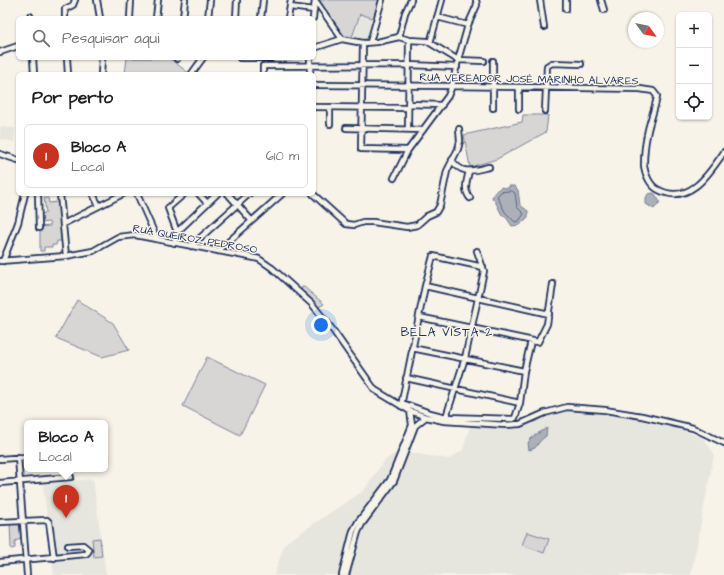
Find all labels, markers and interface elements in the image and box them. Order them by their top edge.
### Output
north arrow [628,12,664,48]
map controls [676,12,712,120]
button: + [676,12,712,48]
search box [16,16,316,60]
icon: search [30,27,52,49]
text: Pesquisar aqui [62,28,159,49]
button: − [676,48,712,84]
street label: RUA VEREADOR JOSÉ MARINHO ALVARES [419,70,639,88]
button: locate [676,84,712,120]
text: Por perto [32,86,113,110]
text: Bloco A [71,137,126,158]
text: 1 [45,147,47,165]
text: 610 m [266,147,299,165]
text: Local [71,158,104,176]
street label: RUA QUEIROZ PEDROSO [132,221,259,257]
your location [311,315,331,335]
district label: BELA VISTA 2 [401,324,493,341]
popup [24,420,108,472]
text: Bloco A [38,427,94,448]
text: Local [38,448,72,466]
pin: 1 [53,485,79,518]

